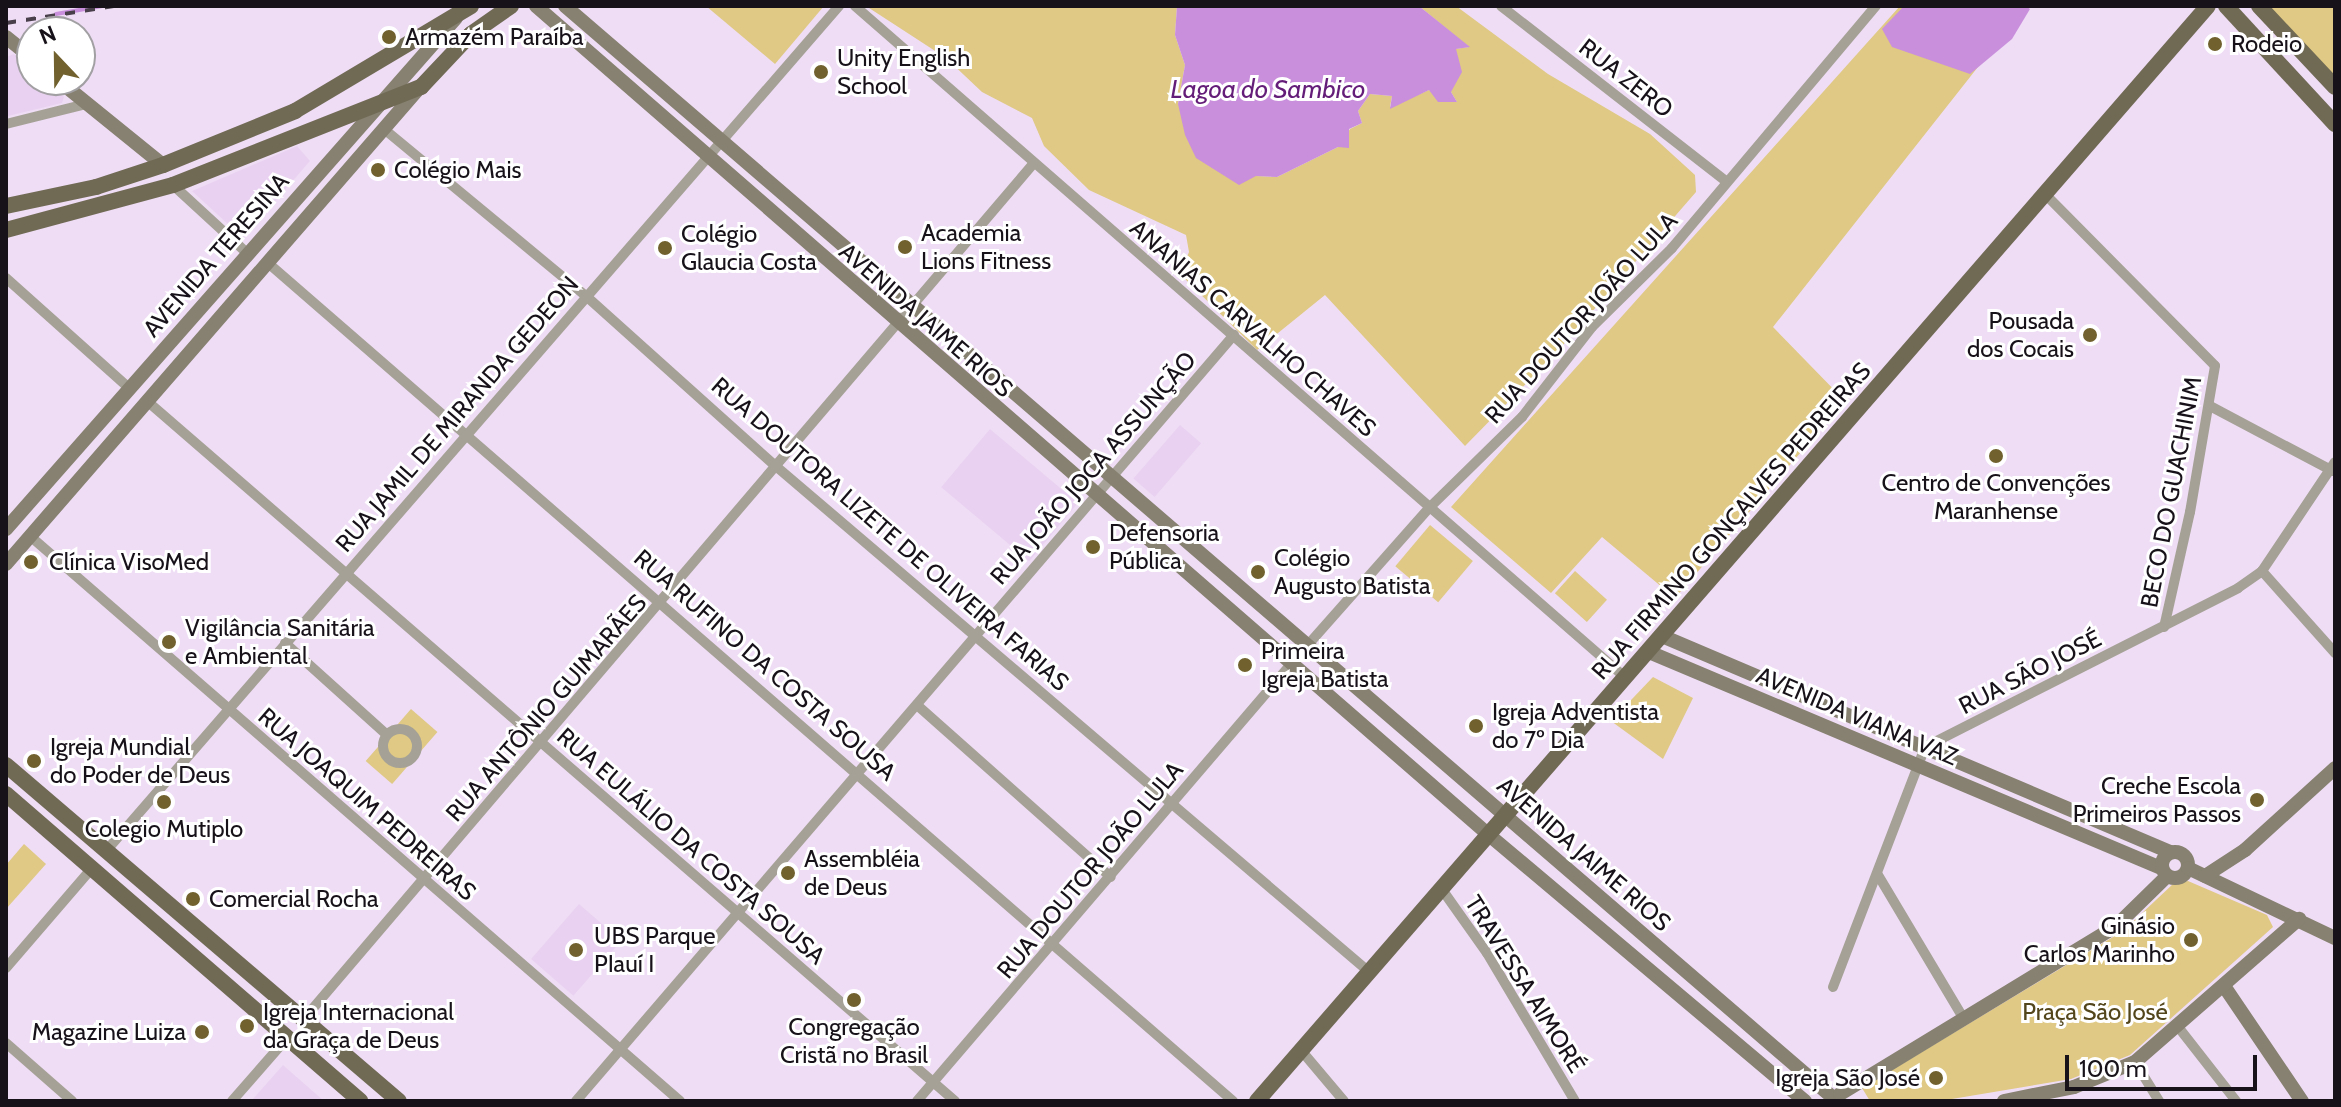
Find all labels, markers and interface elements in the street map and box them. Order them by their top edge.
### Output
north arrow [16,16,96,96]
text: N [35,20,60,51]
place label: Armazém Paraíba [405,23,583,51]
marker: Armazém Paraíba [380,28,398,46]
place label: Rodeio [2231,30,2302,58]
street label: RUA ZERO [1573,32,1679,124]
marker: Rodeio [2206,35,2224,53]
place label: Unity English School [837,44,970,100]
marker: Unity English School [812,63,830,81]
water label: Lagoa do Sambico [1171,74,1365,106]
place label: Colégio Mais [394,156,521,184]
marker: Colégio Mais [369,161,387,179]
street label: AVENIDA TERESINA [137,167,295,343]
street label: RUA DOUTOR JOÃO LULA [1479,207,1683,429]
street label: ANANIAS CARVALHO CHAVES [1124,213,1382,443]
place label: Academia Lions Fitness [921,219,1051,275]
place label: Colégio Glaucia Costa [681,220,817,276]
street label: AVENIDA JAIME RIOS [834,237,1018,403]
marker: Academia Lions Fitness [896,238,914,256]
marker: Colégio Glaucia Costa [656,239,674,257]
street label: RUA JAMIL DE MIRANDA GEDEON [329,270,585,558]
place label: Pousada dos Cocais [1967,307,2074,363]
marker: Pousada dos Cocais [2081,326,2099,344]
street label: RUA JOÃO JOCA ASSUNÇÃO [984,346,1202,590]
street label: RUA FIRMINO GONÇALVES PEDREIRAS [1585,357,1877,685]
street label: RUA DOUTORA LIZETE DE OLIVEIRA FARIAS [706,371,1074,697]
street label: BECO DO GUACHINIM [2134,374,2208,610]
marker: Centro de Convenções Maranhense [1987,447,2005,465]
place label: Centro de Convenções Maranhense [1881,469,2111,525]
place label: Defensoria Pública [1109,519,1219,575]
marker: Defensoria Pública [1084,538,1102,556]
street label: RUA RUFINO DA COSTA SOUSA [628,543,902,787]
place label: Colégio Augusto Batista [1274,544,1430,600]
place label: Clínica VisoMed [49,548,209,576]
marker: Clínica VisoMed [20,551,42,573]
marker: Colégio Augusto Batista [1249,563,1267,581]
street label: RUA ANTÔNIO GUIMARÃES [440,589,652,827]
place label: Vigilância Sanitária e Ambiental [185,614,375,670]
street label: RUA SÃO JOSÉ [1954,624,2106,720]
marker: Vigilância Sanitária e Ambiental [160,633,178,651]
place label: Primeira Igreja Batista [1261,637,1389,693]
marker: Primeira Igreja Batista [1236,656,1254,674]
street label: AVENIDA VIANA VAZ [1752,661,1962,771]
place label: Igreja Adventista do 7º Dia [1492,698,1659,754]
street label: RUA JOAQUIM PEDREIRAS [252,702,482,906]
marker: Igreja Adventista do 7º Dia [1467,717,1485,735]
street label: RUA EULÁLIO DA COSTA SOUSA [551,722,831,970]
place label: Igreja Mundial do Poder de Deus [50,733,230,789]
marker: Igreja Mundial do Poder de Deus [25,752,43,770]
street label: RUA DOUTOR JOÃO LULA [991,756,1189,984]
street label: AVENIDA JAIME RIOS [1492,771,1676,937]
place label: Creche Escola Primeiros Passos [2073,772,2241,828]
marker: Creche Escola Primeiros Passos [2248,791,2266,809]
marker: Colegio Mutiplo [155,793,173,811]
place label: Colegio Mutiplo [85,815,243,843]
place label: Assembléia de Deus [804,845,920,901]
marker: Assembléia de Deus [779,864,797,882]
place label: Comercial Rocha [209,885,378,913]
marker: Comercial Rocha [184,890,202,908]
street label: TRAVESSA AIMORÉ [1459,890,1591,1078]
place label: Ginásio Carlos Marinho [2024,912,2175,968]
place label: UBS Parque PIauí I [594,922,715,978]
marker: Ginásio Carlos Marinho [2182,931,2200,949]
marker: UBS Parque PIauí I [565,939,587,961]
marker: Congregação Cristã no Brasil [845,991,863,1009]
place label: Igreja Internacional da Graça de Deus [263,998,454,1054]
park label: Praça São José [2022,998,2168,1026]
place label: Congregação Cristã no Brasil [780,1013,928,1069]
marker: Igreja Internacional da Graça de Deus [238,1017,256,1035]
place label: Magazine Luiza [32,1018,186,1046]
marker: Magazine Luiza [193,1023,211,1041]
scale bar [2069,1039,2261,1089]
text: 100 m [2079,1054,2147,1083]
place label: Igreja São José [1775,1064,1920,1092]
marker: Igreja São José [1927,1069,1945,1087]

